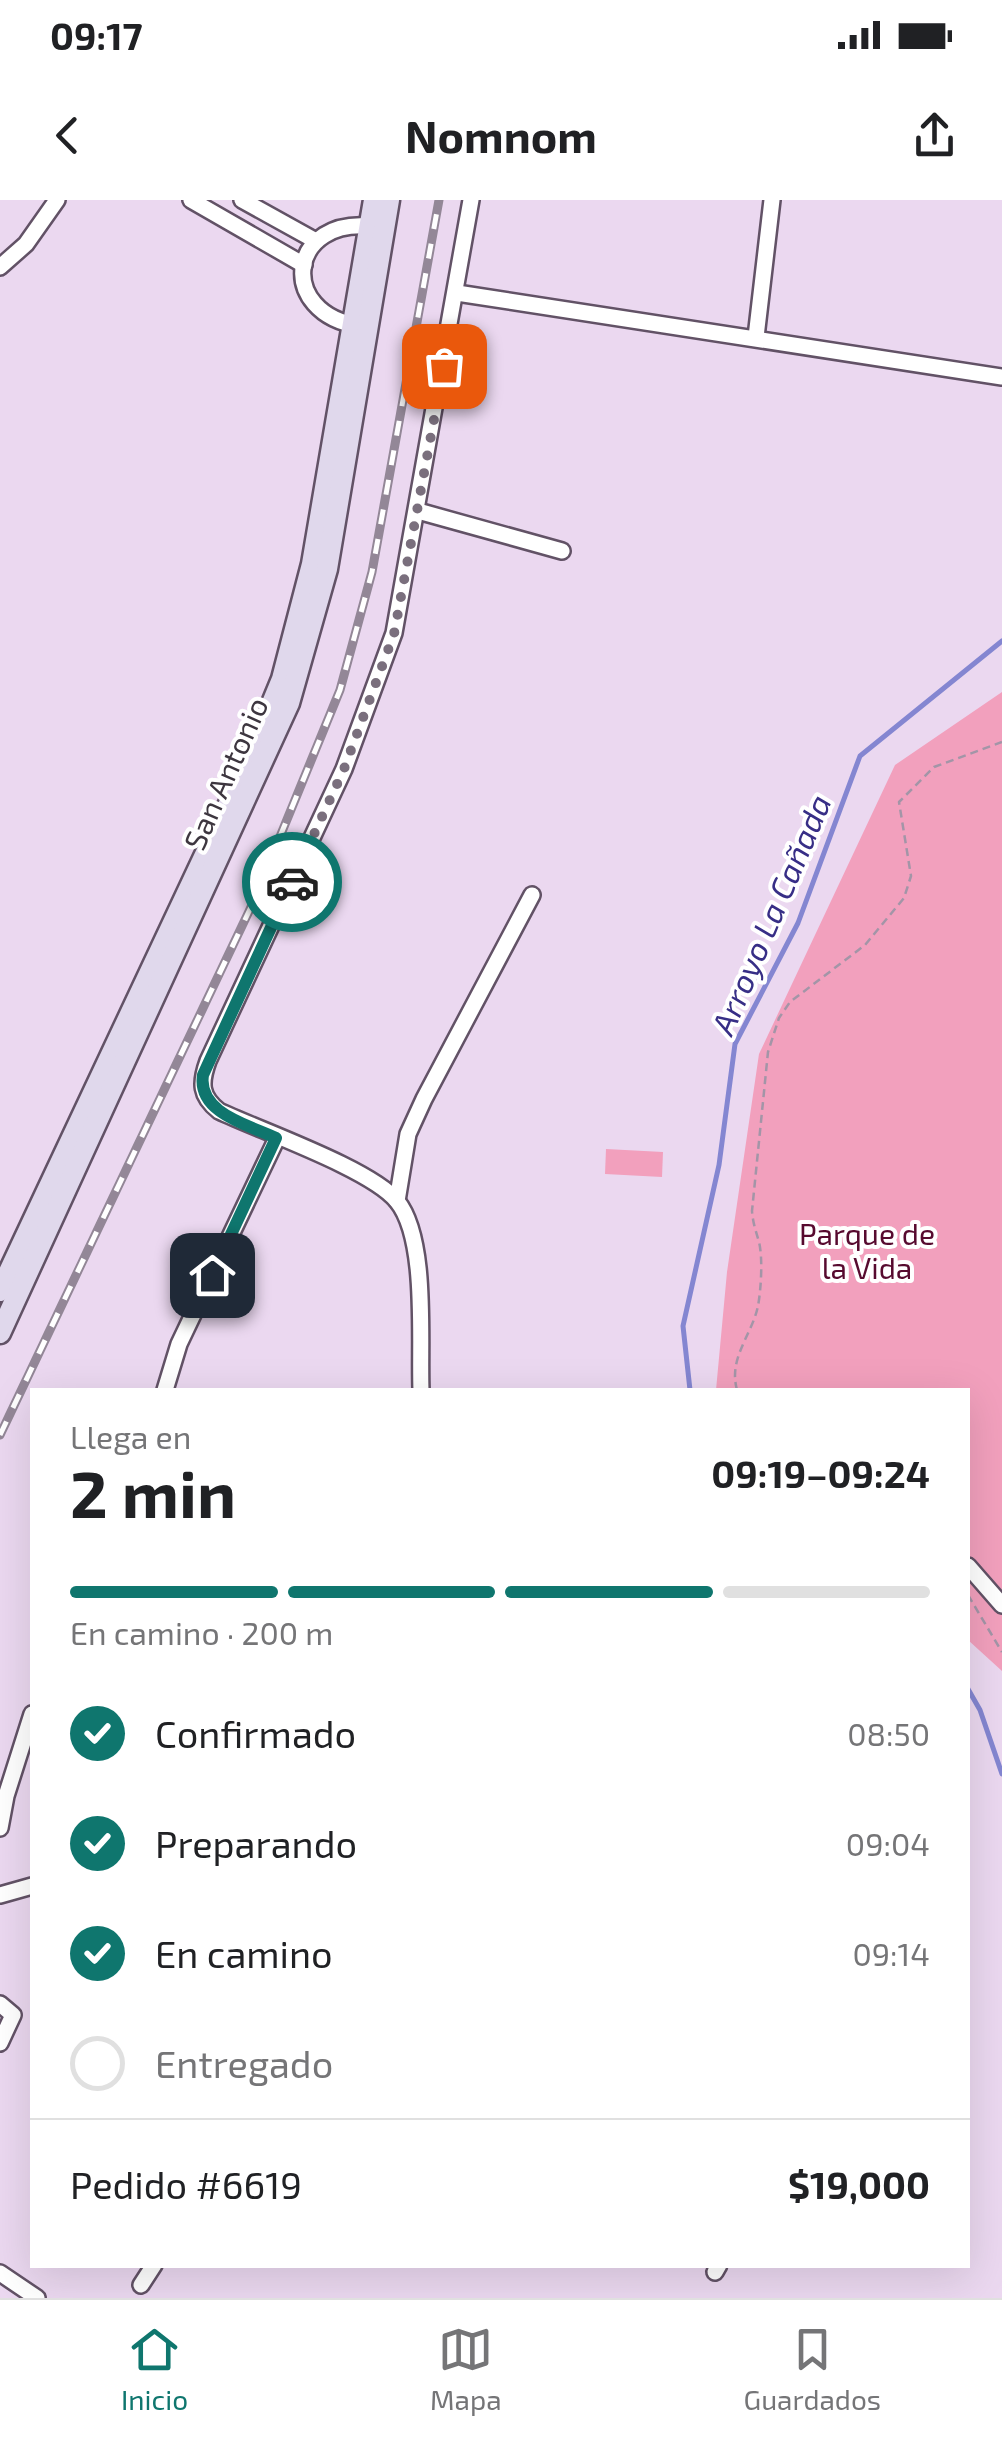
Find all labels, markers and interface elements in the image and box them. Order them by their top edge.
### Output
text: 09:17 [50,12,143,58]
icon: back [40,108,95,163]
text: Nomnom [405,108,597,162]
icon: share [907,108,962,163]
pin [402,324,487,409]
icon: bag [417,339,472,394]
street label: San Antonio [175,691,275,855]
water label: Arroyo La Cañada [702,788,839,1041]
courier [242,832,342,932]
icon: car [265,855,320,910]
park label: Parque de la Vida [799,1215,935,1285]
pin [170,1233,255,1318]
icon: home [185,1248,240,1303]
text: Llega en [70,1417,191,1455]
text: 09:19–09:24 [711,1450,930,1496]
text: 2 min [70,1453,236,1531]
text: En camino · 200 m [70,1613,333,1651]
icon: check [70,1706,125,1761]
text: Confirmado [155,1710,356,1756]
text: 08:50 [847,1714,930,1752]
icon: check [70,1816,125,1871]
text: Preparando [155,1820,357,1866]
text: 09:04 [846,1824,930,1862]
icon: check [70,1926,125,1981]
text: En camino [155,1930,333,1976]
text: 09:14 [852,1934,930,1972]
text: Entregado [155,2040,333,2086]
text: Pedido #6619 [70,2161,302,2207]
text: $19,000 [788,2161,930,2207]
tab: Inicio [121,2322,188,2416]
tab: Mapa [430,2322,502,2416]
tab: Guardados [744,2322,881,2416]

